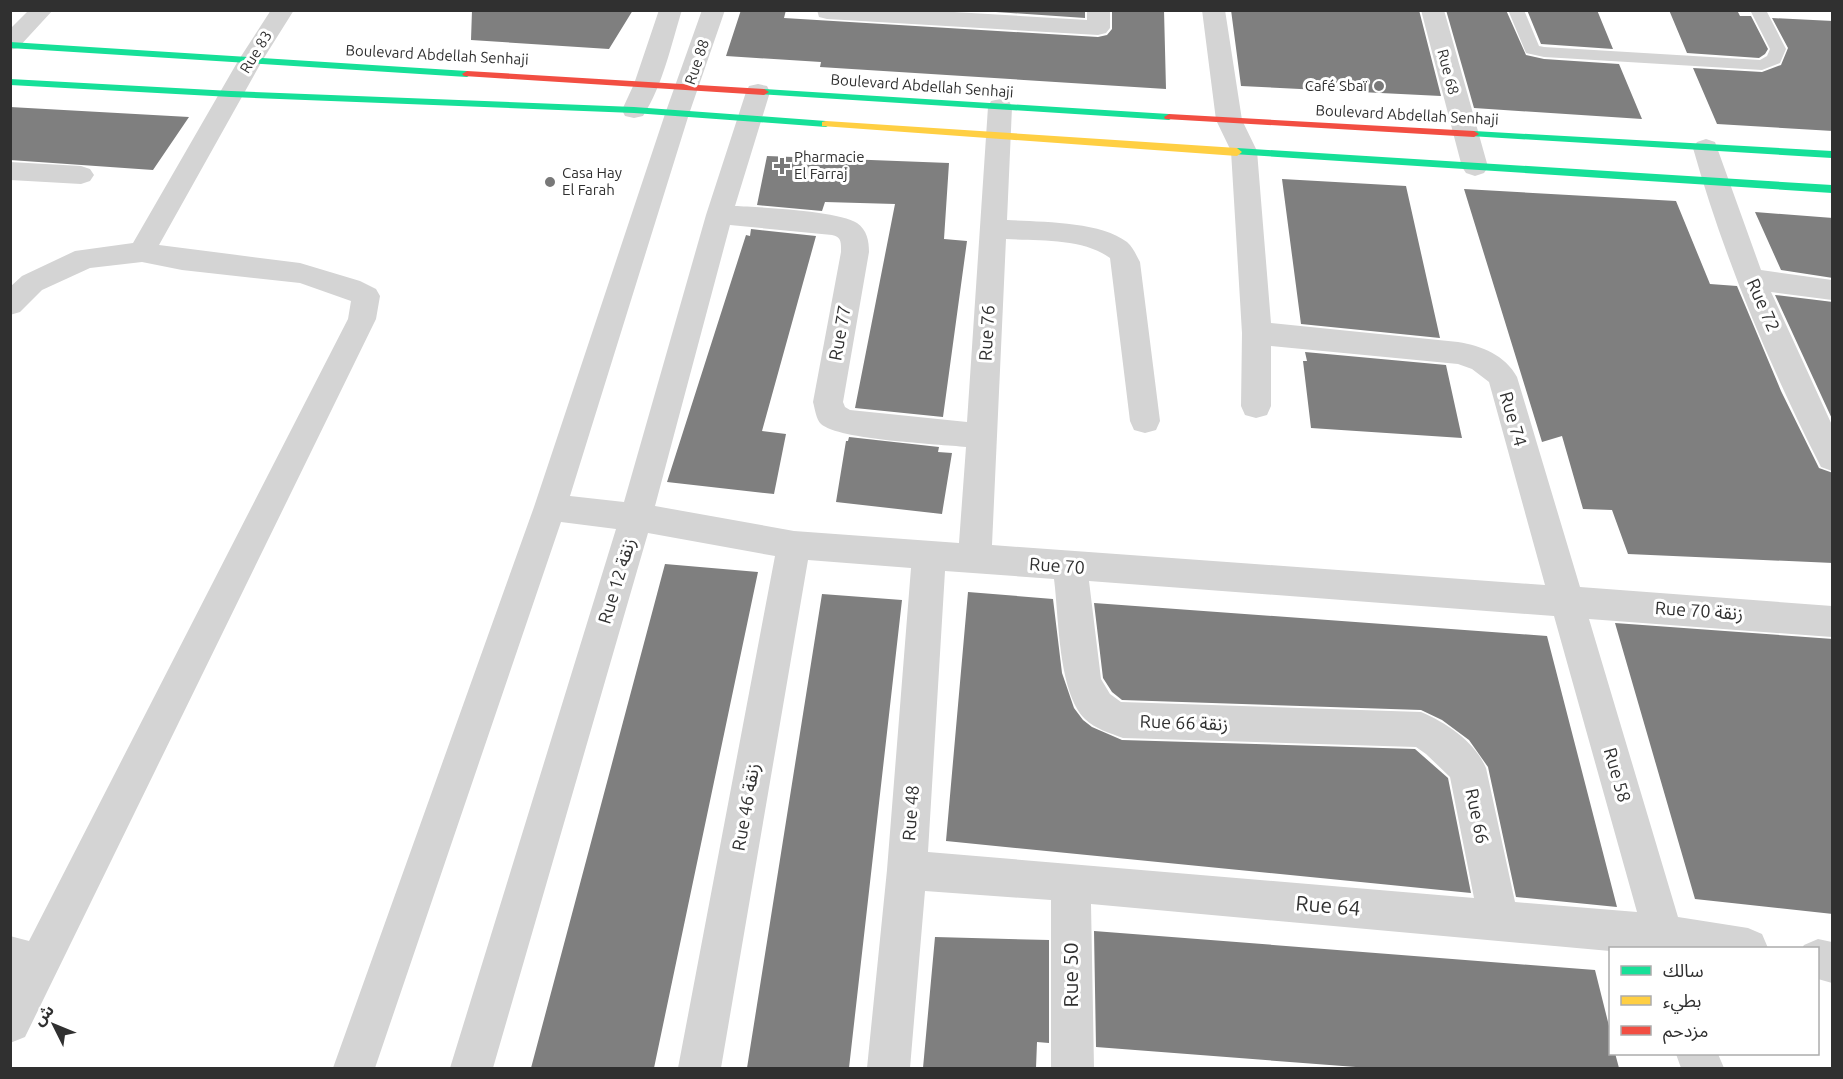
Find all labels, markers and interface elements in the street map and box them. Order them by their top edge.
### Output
street label: Rue 83 [236,27,275,76]
street label: Rue 88 [681,37,712,87]
street label: Boulevard Abdellah Senhaji [345,41,529,68]
street label: Rue 68 [1434,47,1463,97]
street label: Boulevard Abdellah Senhaji [830,71,1014,100]
place label: Café Sbaï [1305,77,1367,94]
marker: Café Sbaï [1372,79,1386,93]
street label: Boulevard Abdellah Senhaji [1315,101,1499,128]
place label: Pharmacie El Farraj [794,148,865,182]
marker: Pharmacie El Farraj [775,159,789,173]
place label: Casa Hay El Farah [562,164,622,198]
marker: Casa Hay El Farah [543,175,557,189]
street label: Rue 72 [1743,275,1784,334]
street label: Rue 77 [824,304,854,362]
street label: Rue 76 [975,305,997,361]
street label: Rue 74 [1497,389,1531,448]
street label: Rue 12 زنقة [594,535,640,627]
street label: Rue 70 [1029,553,1086,577]
street label: Rue 70 زنقة [1654,597,1744,625]
street label: Rue 66 زنقة [1139,710,1229,736]
street label: Rue 58 [1601,745,1635,804]
street label: Rue 46 زنقة [727,761,765,853]
street label: Rue 48 [898,784,922,841]
street label: Rue 66 [1462,786,1494,845]
street label: Rue 64 [1295,890,1362,920]
street label: Rue 50 [1058,942,1082,1008]
legend [1609,947,1819,1055]
text: سالك [1663,960,1704,980]
text: بطيء [1663,990,1701,1014]
north arrow [24,995,84,1055]
text: ش [29,1001,58,1030]
text: مزدحم [1663,1020,1708,1044]

